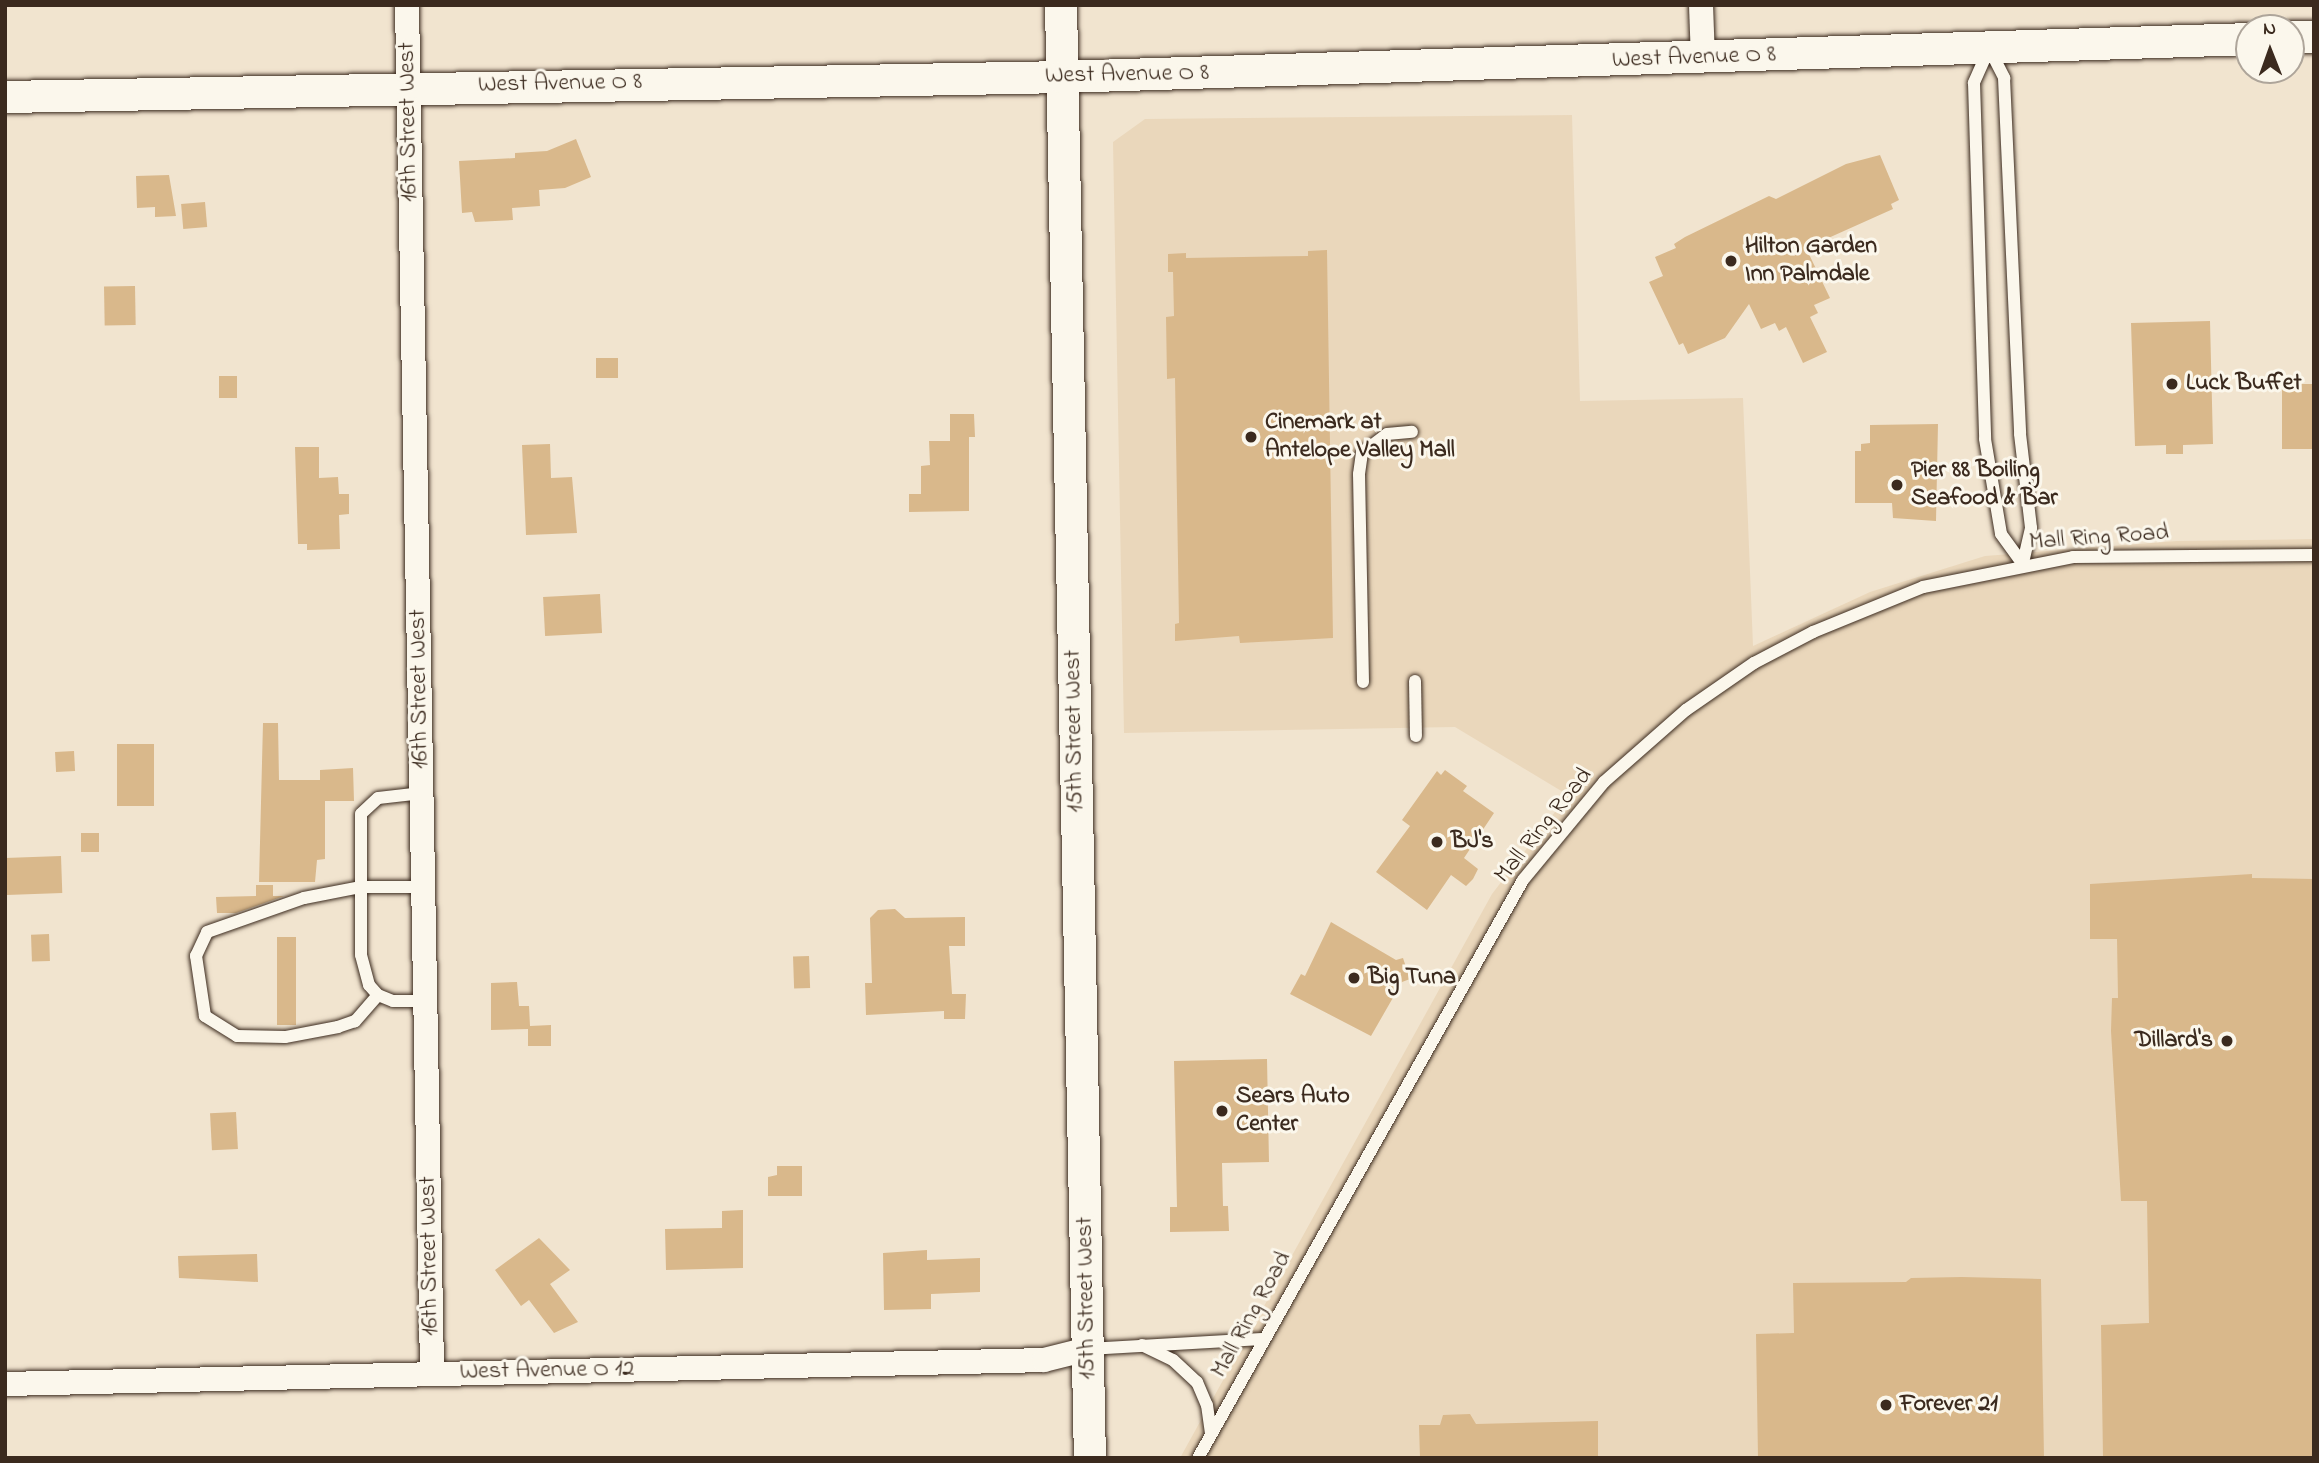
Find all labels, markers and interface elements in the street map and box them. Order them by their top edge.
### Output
north arrow [2235,14,2305,84]
text: N [2263,16,2276,43]
street label: West Avenue O 8 [1611,41,1777,75]
street label: 16th Street West [393,42,425,202]
street label: West Avenue O 8 [1045,59,1209,91]
street label: West Avenue O 8 [478,68,642,100]
place label: Hilton Garden Inn Palmdale [1745,233,1877,289]
marker: Hilton Garden Inn Palmdale [1723,253,1739,269]
place label: Luck Buffet [2186,370,2302,398]
marker: Luck Buffet [2164,376,2180,392]
place label: Cinemark at Antelope Valley Mall [1265,409,1455,465]
marker: Cinemark at Antelope Valley Mall [1243,429,1259,445]
place label: Pier 88 Boiling Seafood & Bar [1911,457,2058,513]
marker: Pier 88 Boiling Seafood & Bar [1889,477,1905,493]
street label: Mall Ring Road [2028,519,2170,557]
street label: 16th Street West [404,609,436,769]
street label: 15th Street West [1059,649,1091,813]
street label: Mall Ring Road [1489,763,1599,889]
place label: BJ's [1451,828,1494,856]
marker: BJ's [1429,834,1445,850]
place label: Big Tuna [1368,964,1456,992]
marker: Big Tuna [1346,970,1362,986]
place label: Dillard's [2134,1027,2213,1055]
marker: Dillard's [2219,1033,2235,1049]
place label: Sears Auto Center [1236,1083,1350,1139]
marker: Sears Auto Center [1214,1103,1230,1119]
street label: 16th Street West [414,1176,446,1336]
street label: 15th Street West [1071,1216,1103,1380]
street label: Mall Ring Road [1205,1247,1299,1383]
street label: West Avenue O 12 [459,1355,635,1387]
place label: Forever 21 [1900,1391,1998,1419]
marker: Forever 21 [1878,1397,1894,1413]

